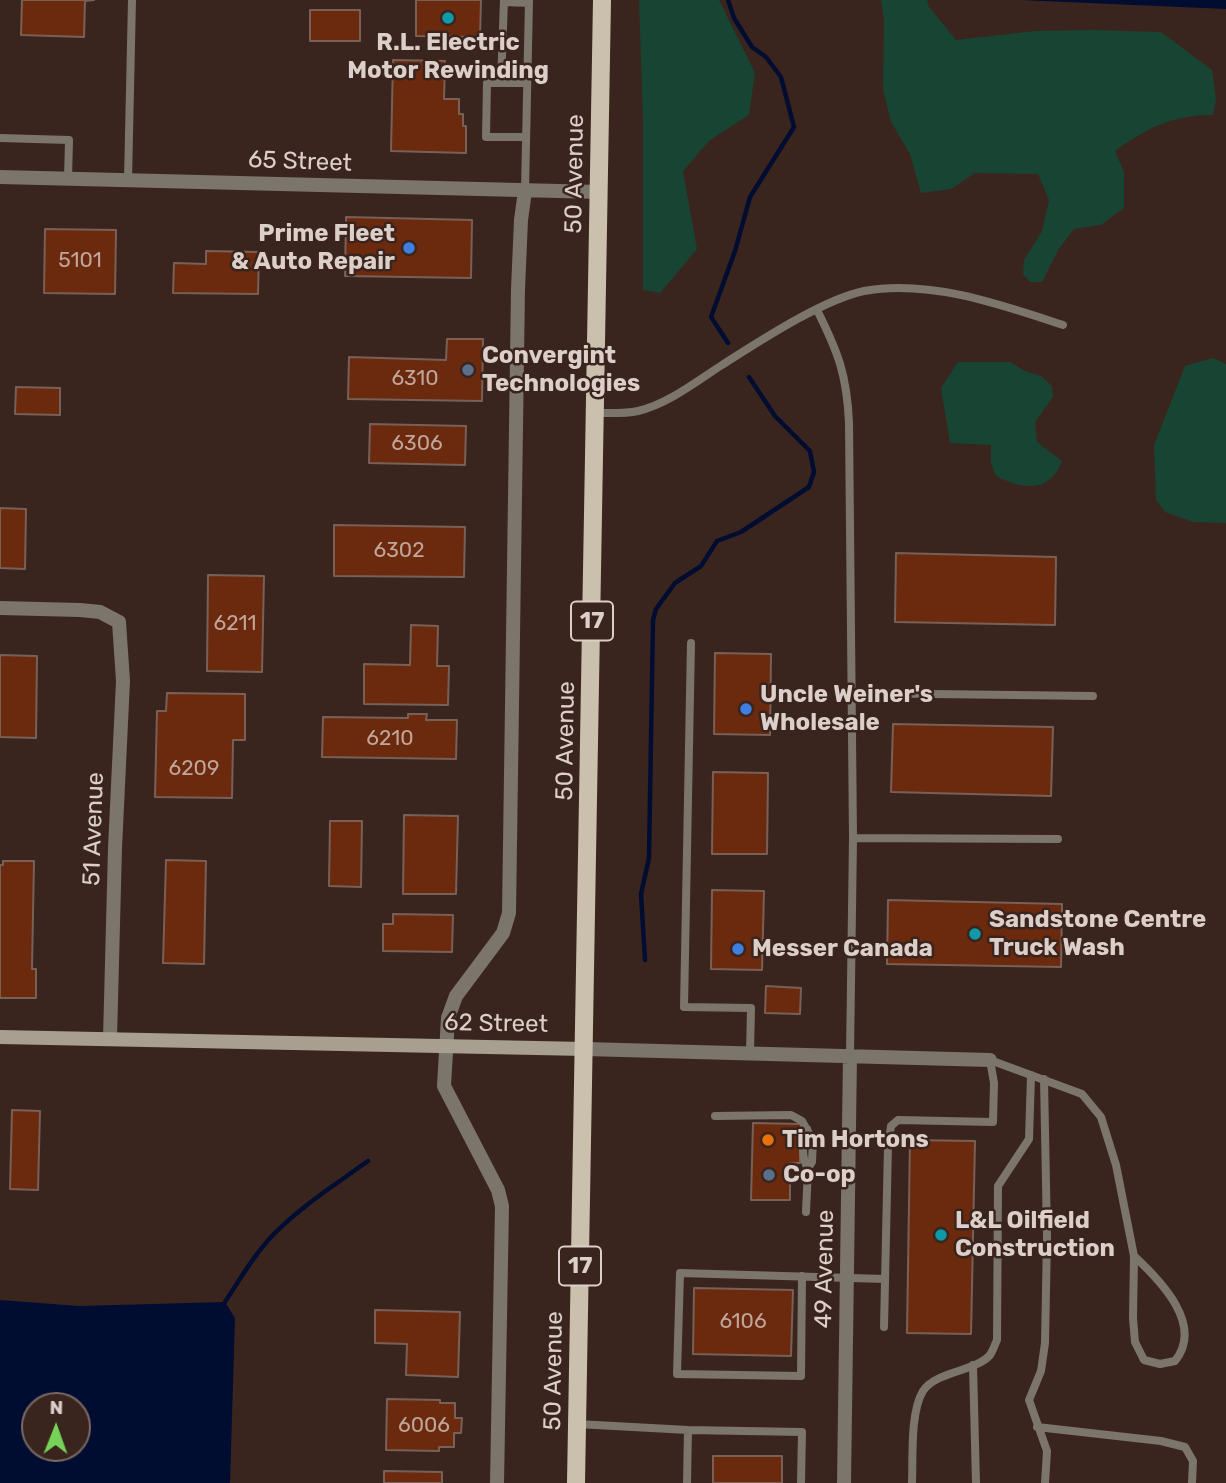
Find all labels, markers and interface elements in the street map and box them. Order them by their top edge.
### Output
marker: R.L. Electric Motor Rewinding [440,10,456,26]
place label: R.L. Electric Motor Rewinding [347,29,549,85]
street label: 50 Avenue [560,114,590,234]
street label: 65 Street [248,146,352,178]
place label: Prime Fleet & Auto Repair [231,220,395,276]
marker: Prime Fleet & Auto Repair [401,240,417,256]
house number: 5101 [58,248,102,274]
place label: Convergint Technologies [482,342,640,398]
marker: Convergint Technologies [460,362,476,378]
house number: 6310 [391,366,439,392]
house number: 6306 [391,431,443,457]
house number: 6302 [374,538,424,564]
road number: 17 [571,601,613,640]
house number: 6211 [214,611,256,637]
street label: 50 Avenue [551,681,581,801]
place label: Uncle Weiner's Wholesale [760,681,933,737]
marker: Uncle Weiner's Wholesale [738,701,754,717]
house number: 6210 [366,726,414,752]
house number: 6209 [169,756,219,782]
street label: 51 Avenue [78,771,110,887]
place label: Sandstone Centre Truck Wash [989,906,1206,962]
marker: Sandstone Centre Truck Wash [967,926,983,942]
place label: Messer Canada [752,935,933,963]
marker: Messer Canada [730,941,746,957]
street label: 62 Street [444,1009,548,1039]
place label: Tim Hortons [782,1126,929,1154]
marker: Tim Hortons [760,1132,776,1148]
place label: Co-op [783,1161,856,1189]
marker: Co-op [761,1167,777,1183]
place label: L&L Oilfield Construction [955,1207,1115,1263]
street label: 49 Avenue [810,1209,840,1329]
marker: L&L Oilfield Construction [933,1227,949,1243]
road number: 17 [559,1246,601,1286]
house number: 6106 [719,1309,767,1335]
street label: 50 Avenue [539,1311,569,1431]
north arrow [21,1392,91,1462]
text: N [49,1396,63,1419]
house number: 6006 [398,1413,450,1439]

